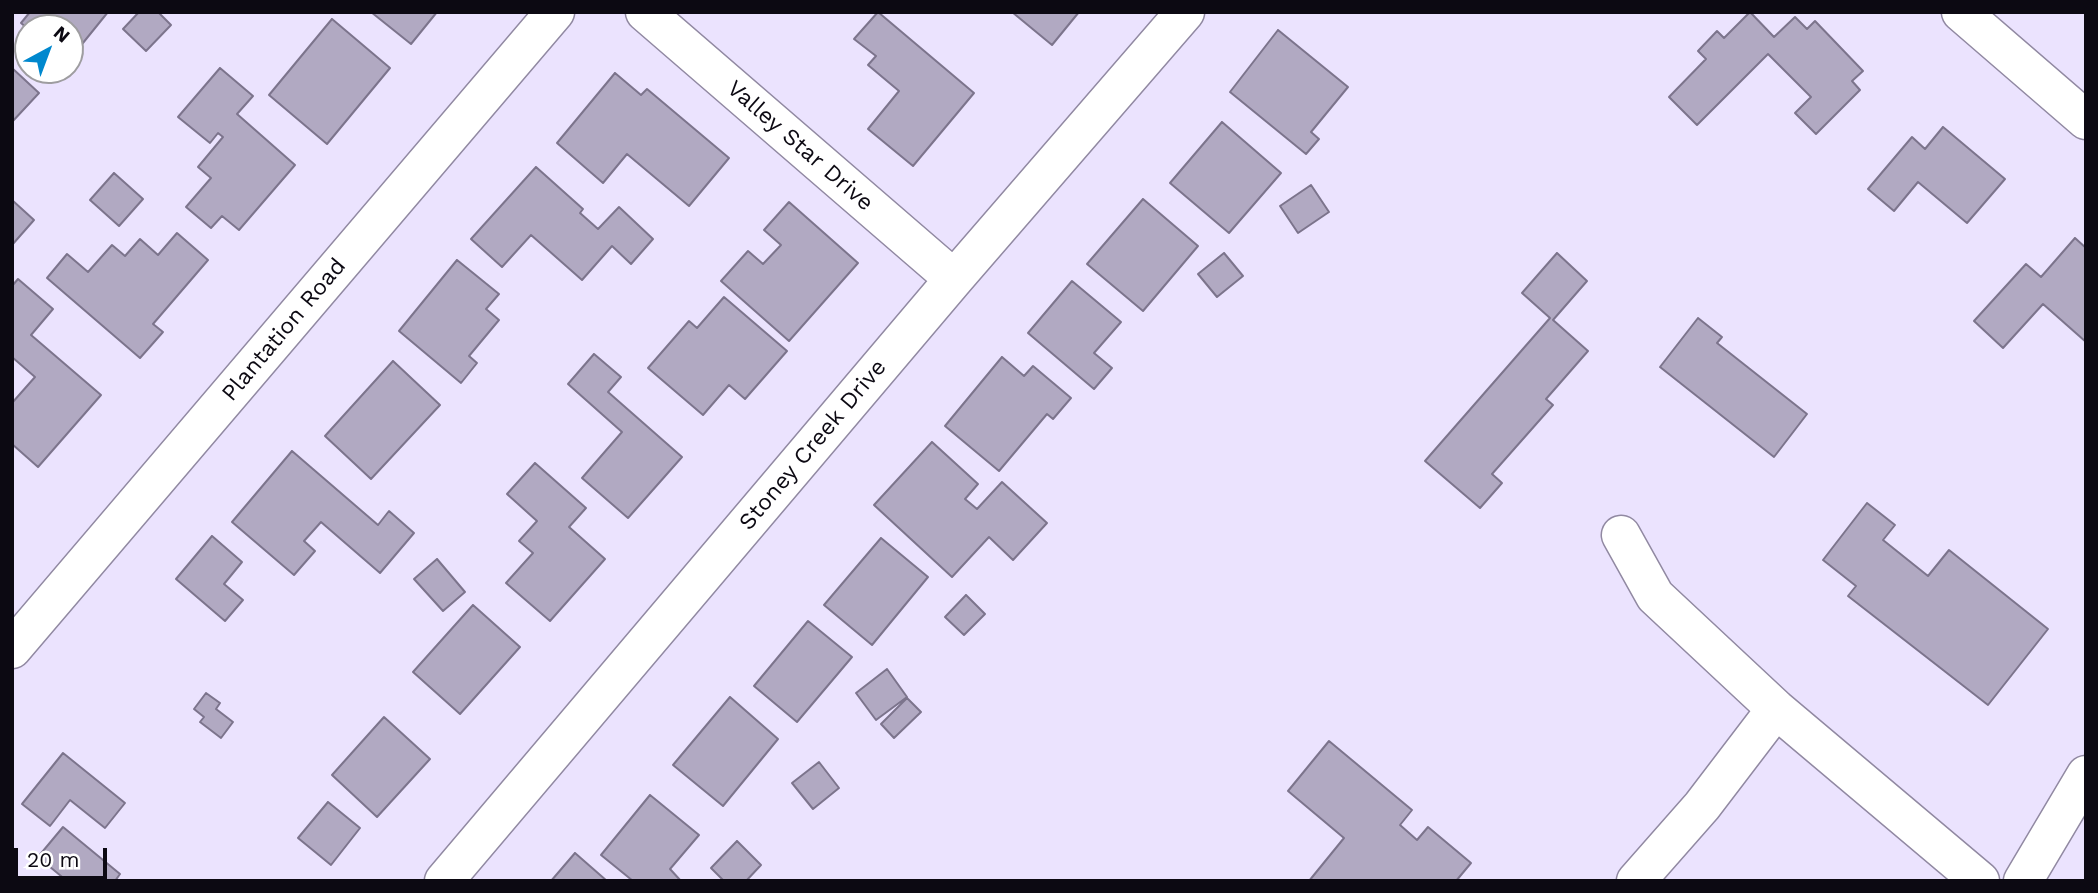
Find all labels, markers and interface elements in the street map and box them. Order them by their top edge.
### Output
north arrow [14,14,84,84]
text: N [49,21,75,48]
street label: Valley Star Drive [721,75,879,217]
street label: Plantation Road [216,253,352,407]
street label: Stoney Creek Drive [734,354,892,536]
scale bar [18,834,110,878]
text: 20 m [27,847,79,872]

